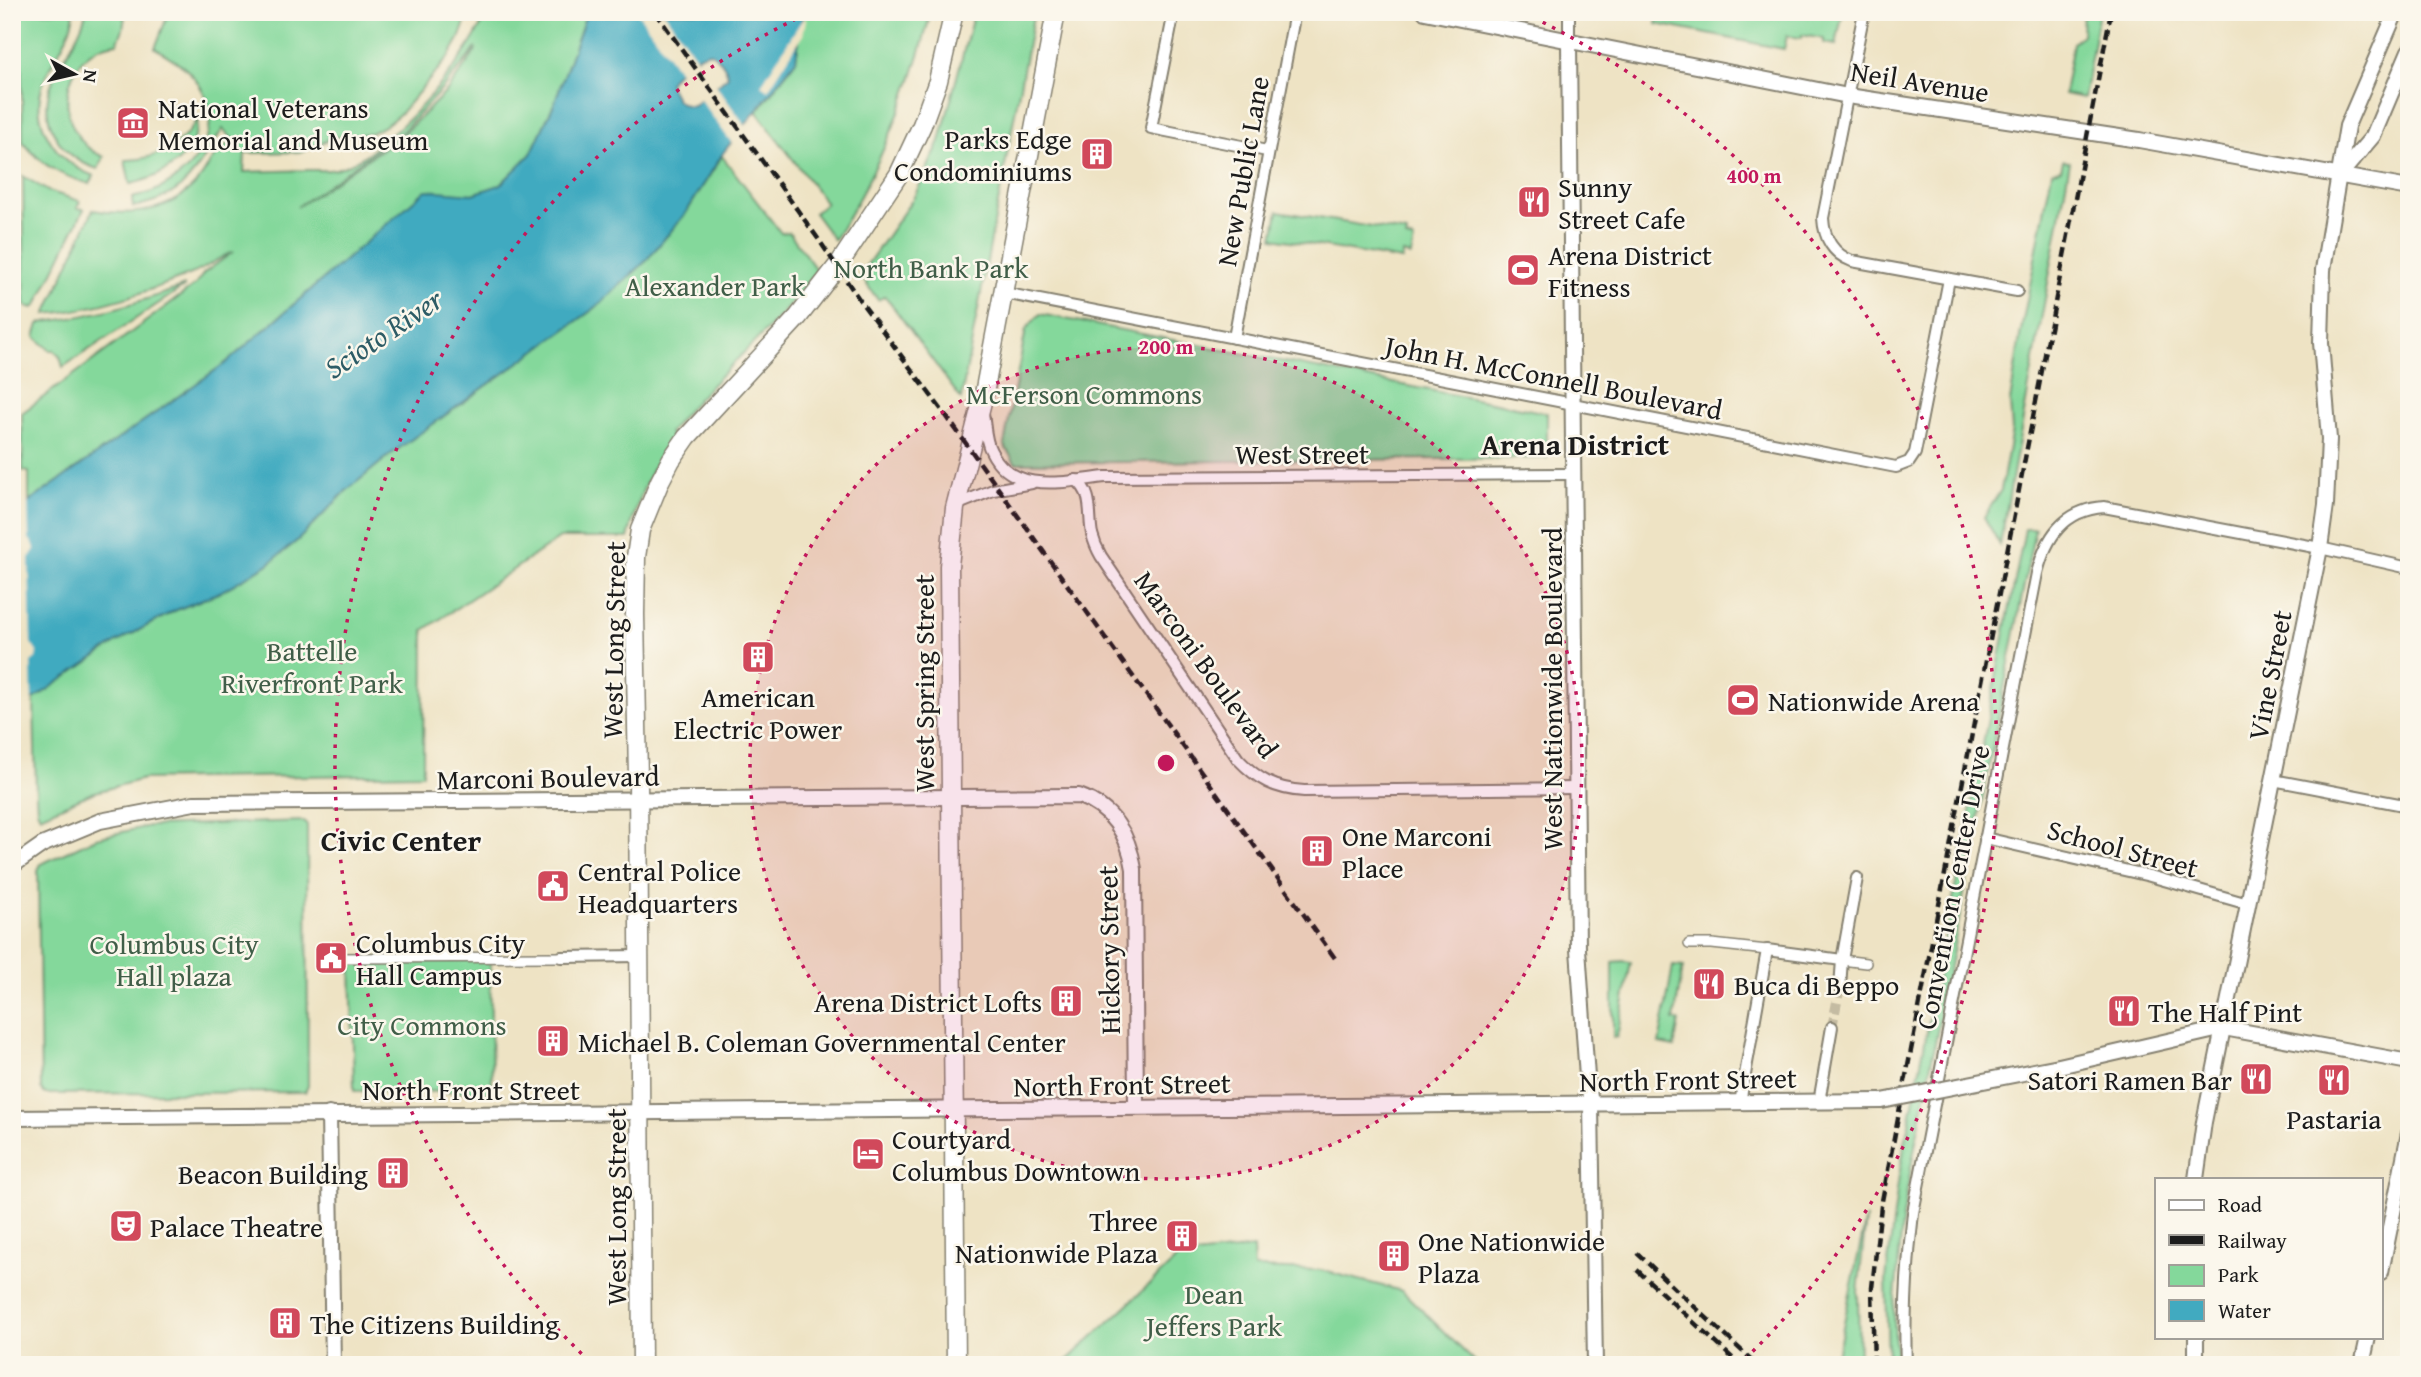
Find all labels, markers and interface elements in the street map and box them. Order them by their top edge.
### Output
north arrow [38,38,108,108]
street label: Neil Avenue [1848,50,1992,112]
text: N [76,68,106,85]
street label: New Public Lane [1205,73,1279,269]
place label: National Veterans Memorial and Museum [158,87,428,160]
museum icon: National Veterans Memorial and Museum [114,104,152,142]
place label: Parks Edge Condominiums [894,118,1072,191]
building icon: Parks Edge Condominiums [1078,135,1116,173]
text: 400 m [1726,160,1782,191]
place label: Sunny Street Cafe [1558,166,1686,239]
restaurant icon: Sunny Street Cafe [1515,183,1553,221]
place label: Arena District Fitness [1548,234,1712,307]
park label: North Bank Park [833,247,1029,288]
sports icon: Arena District Fitness [1504,251,1542,289]
park label: Alexander Park [625,265,806,306]
water label: Scioto River [315,277,452,389]
street label: John H. McConnell Boulevard [1379,324,1726,430]
text: 200 m [1138,331,1194,362]
park label: McFerson Commons [966,373,1202,414]
district label: Arena District [1481,422,1670,466]
street label: West Street [1235,433,1369,474]
street label: West Nationwide Boulevard [1531,527,1572,851]
street label: West Long Street [591,541,635,739]
street label: Marconi Boulevard [1125,562,1289,766]
street label: West Spring Street [903,574,944,792]
street label: Vine Street [2236,606,2302,744]
park label: Battelle Riverfront Park [221,630,404,703]
building icon: American Electric Power [739,638,777,676]
place label: American Electric Power [674,676,843,749]
place label: Nationwide Arena [1768,680,1980,721]
sports icon: Nationwide Arena [1724,681,1762,719]
street label: Convention Center Drive [1904,741,2000,1033]
centre of rings [1154,751,1178,775]
street label: Marconi Boulevard [436,755,660,799]
street label: School Street [2043,808,2203,888]
place label: One Marconi Place [1342,815,1492,888]
district label: Civic Center [321,818,482,862]
building icon: One Marconi Place [1298,832,1336,870]
place label: Central Police Headquarters [578,850,741,923]
street label: Hickory Street [1086,865,1130,1035]
public building icon: Central Police Headquarters [534,867,572,905]
place label: Columbus City Hall Campus [356,922,525,995]
park label: Columbus City Hall plaza [89,923,259,996]
public building icon: Columbus City Hall Campus [312,939,350,977]
place label: Buca di Beppo [1734,964,1899,1005]
restaurant icon: Buca di Beppo [1690,965,1728,1003]
place label: Arena District Lofts [814,981,1042,1022]
building icon: Arena District Lofts [1047,982,1085,1020]
place label: The Half Pint [2148,991,2302,1032]
restaurant icon: The Half Pint [2105,992,2143,1030]
park label: City Commons [337,1004,507,1045]
place label: Michael B. Coleman Governmental Center [578,1021,1066,1062]
building icon: Michael B. Coleman Governmental Center [534,1022,572,1060]
street label: North Front Street [1579,1057,1797,1101]
place label: Satori Ramen Bar [2027,1059,2232,1100]
restaurant icon: Satori Ramen Bar [2237,1060,2275,1098]
restaurant icon: Pastaria [2315,1061,2353,1099]
street label: North Front Street [1013,1062,1231,1106]
street label: North Front Street [362,1069,580,1110]
place label: Pastaria [2286,1098,2382,1139]
street label: West Long Street [595,1108,636,1306]
place label: Courtyard Columbus Downtown [892,1118,1140,1191]
hotel icon: Courtyard Columbus Downtown [849,1135,887,1173]
place label: Beacon Building [178,1153,368,1194]
building icon: Beacon Building [374,1154,412,1192]
legend [2155,1178,2382,1338]
text: Road [2218,1189,2263,1220]
place label: Three Nationwide Plaza [955,1200,1159,1273]
place label: Palace Theatre [150,1206,323,1247]
theatre icon: Palace Theatre [107,1207,145,1245]
building icon: Three Nationwide Plaza [1163,1217,1201,1255]
place label: One Nationwide Plaza [1418,1220,1605,1293]
text: Railway [2218,1225,2287,1256]
building icon: One Nationwide Plaza [1375,1237,1413,1275]
text: Park [2218,1259,2259,1290]
park label: Dean Jeffers Park [1143,1273,1283,1346]
text: Water [2218,1295,2271,1326]
place label: The Citizens Building [310,1303,559,1344]
building icon: The Citizens Building [266,1304,304,1342]

